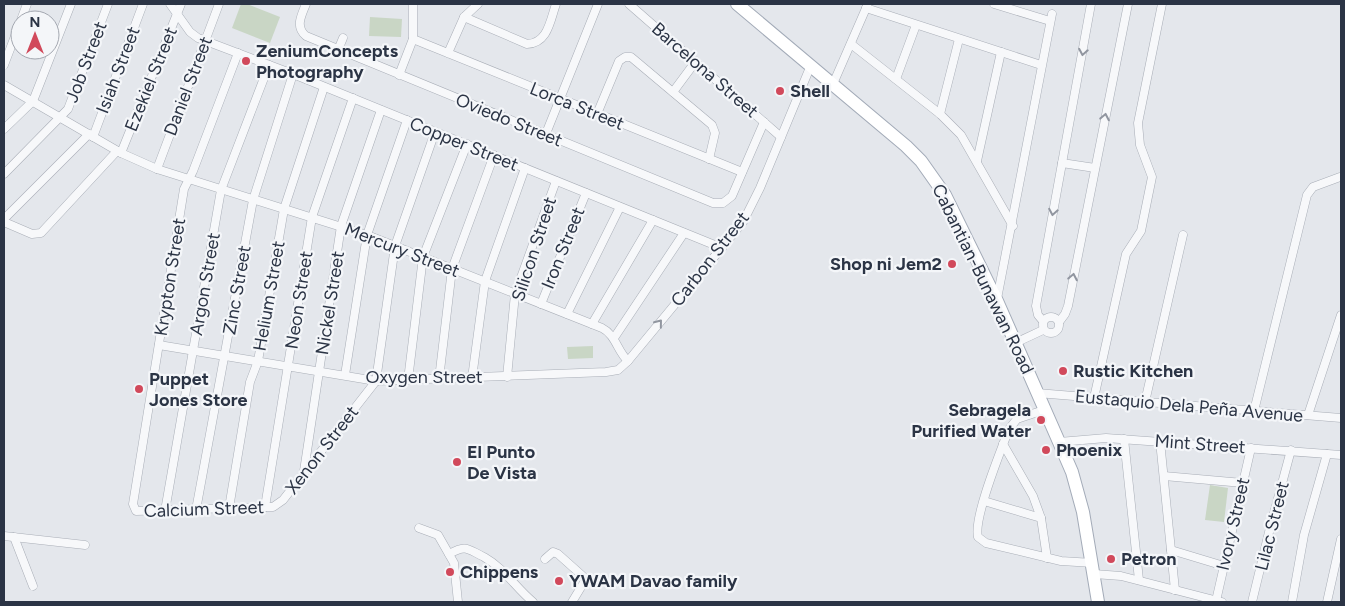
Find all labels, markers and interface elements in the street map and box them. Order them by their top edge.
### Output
north arrow [10,10,60,60]
text: N [30,14,40,31]
street label: Job Street [60,18,112,106]
street label: Barcelona Street [647,18,763,122]
street label: Isiah Street [91,23,145,117]
street label: Ezekiel Street [120,23,182,135]
street label: Daniel Street [159,33,217,139]
place label: ZeniumConcepts Photography [256,40,399,83]
one-way arrow [1078,47,1088,56]
marker: ZeniumConcepts Photography [240,55,252,67]
street label: Lorca Street [527,77,627,135]
place label: Shell [790,80,830,102]
marker: Shell [774,85,786,97]
street label: Oviedo Street [452,89,566,151]
street label: Copper Street [406,112,522,176]
one-way arrow [1099,113,1110,122]
street label: Cabantian-Bunawan Road [927,180,1039,378]
street label: Silicon Street [507,194,561,304]
street label: Iron Street [537,204,589,292]
street label: Carbon Street [666,207,754,311]
one-way arrow [1049,207,1059,216]
street label: Krypton Street [150,216,190,338]
street label: Mercury Street [341,218,463,282]
street label: Argon Street [185,231,225,337]
street label: Helium Street [248,239,290,353]
street label: Zinc Street [218,243,256,336]
street label: Neon Street [280,249,318,351]
street label: Nickel Street [311,249,349,357]
place label: Shop ni Jem2 [830,253,942,275]
marker: Shop ni Jem2 [946,258,958,270]
one-way arrow [1068,272,1078,281]
one-way arrow [654,320,662,329]
place label: Rustic Kitchen [1073,360,1193,382]
marker: Rustic Kitchen [1057,365,1069,377]
street label: Oxygen Street [365,366,483,388]
place label: Puppet Jones Store [149,368,248,411]
marker: Puppet Jones Store [133,383,145,395]
street label: Eustaquio Dela Peña Avenue [1074,385,1304,427]
place label: Sebragela Purified Water [911,399,1031,442]
street label: Xenon Street [281,401,363,498]
marker: Sebragela Purified Water [1035,414,1047,426]
street label: Mint Street [1154,430,1246,458]
place label: Phoenix [1056,439,1122,461]
place label: El Punto De Vista [467,441,537,484]
marker: Phoenix [1040,444,1052,456]
marker: El Punto De Vista [451,456,463,468]
street label: Ivory Street [1212,475,1254,573]
street label: Lilac Street [1250,479,1294,573]
street label: Calcium Street [144,496,265,522]
place label: Petron [1121,548,1176,570]
marker: Petron [1105,553,1117,565]
place label: Chippens [460,561,539,583]
marker: Chippens [444,566,456,578]
place label: YWAM Davao family [569,570,738,592]
marker: YWAM Davao family [553,575,565,587]

